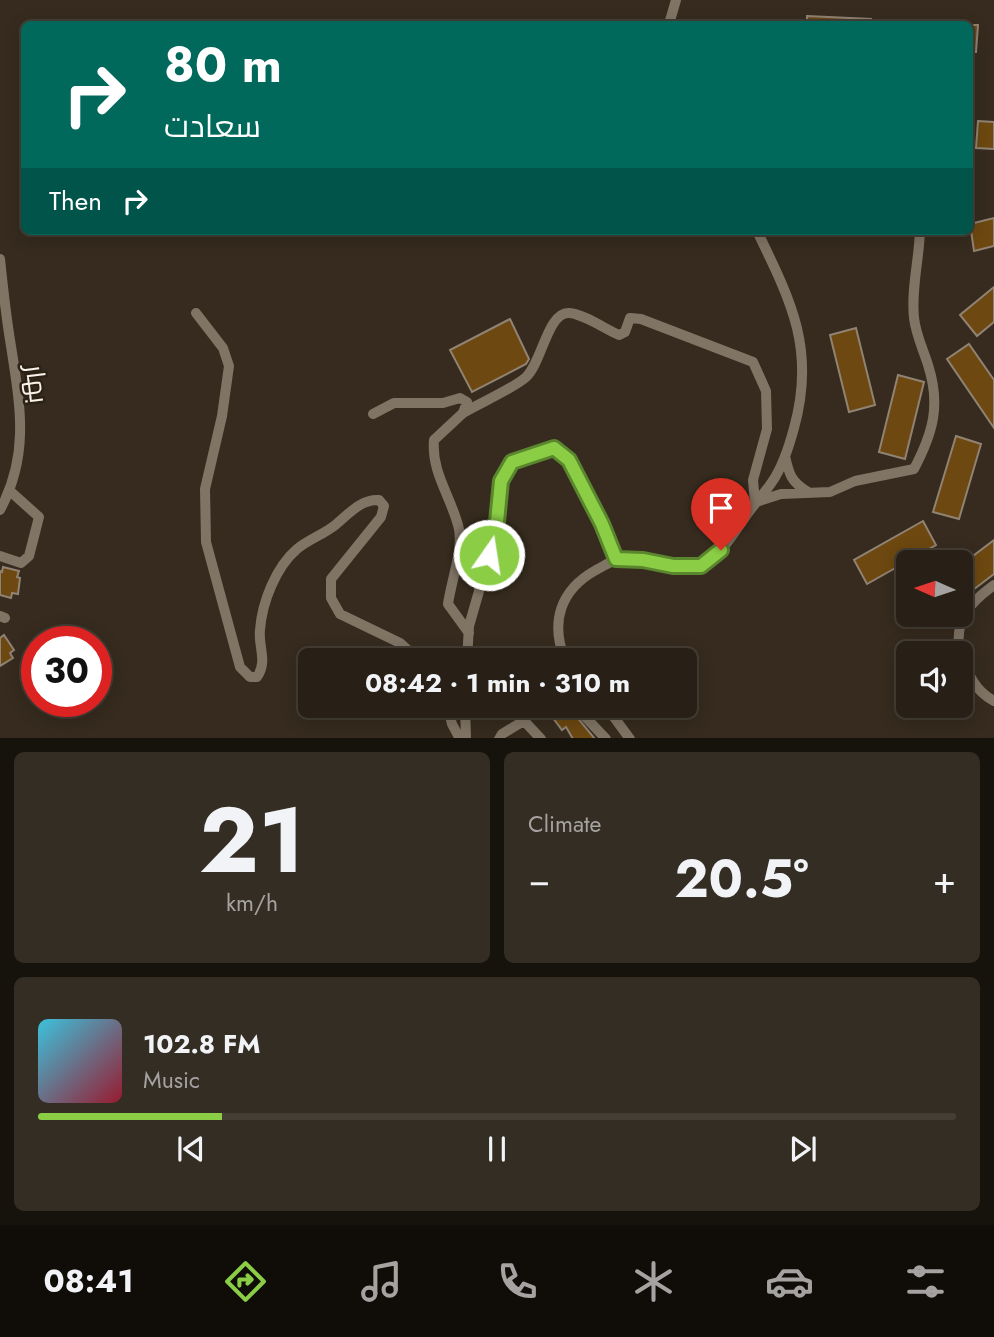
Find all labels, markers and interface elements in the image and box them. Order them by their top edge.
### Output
text: 80 m [164,30,282,100]
icon: right [49,49,140,140]
text: سعادت [164,103,261,149]
text: Then [49,182,102,220]
icon: right [116,182,154,220]
street label: بهار [16,361,58,405]
pin [691,478,751,550]
icon: arrive [702,489,740,527]
position arrow [452,518,526,592]
north arrow [896,550,973,626]
map controls [896,550,973,718]
speed limit sign: 30 [21,626,112,717]
button: sound [896,641,973,718]
text: 08:42 · 1 min · 310 m [365,664,630,702]
text: 21 [199,775,305,906]
text: Climate [528,807,601,841]
text: 20.5° [674,841,809,917]
text: − [528,852,550,907]
text: + [933,852,956,907]
text: km/h [226,886,278,920]
text: 102.8 FM [143,1025,261,1063]
text: Music [143,1063,200,1097]
icon: previous [172,1130,210,1168]
icon: pause [478,1130,516,1168]
icon: next [784,1130,822,1168]
icon: directions [221,1257,270,1306]
icon: music [357,1257,406,1306]
icon: phone [493,1257,542,1306]
icon: climate [629,1257,678,1306]
icon: car [765,1257,814,1306]
icon: filters [901,1257,950,1306]
text: 08:41 [44,1258,134,1304]

